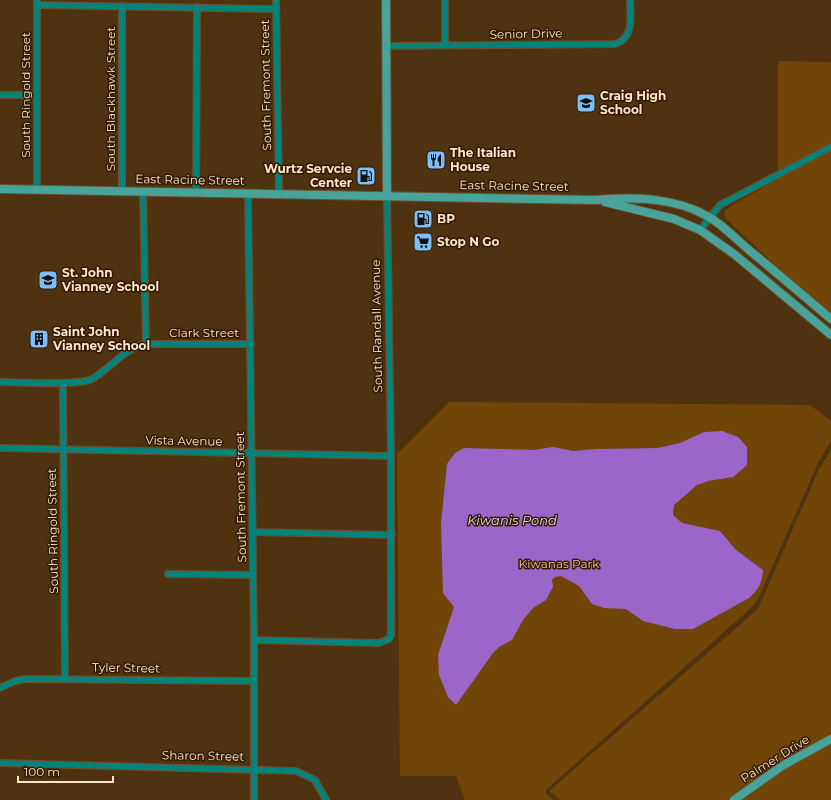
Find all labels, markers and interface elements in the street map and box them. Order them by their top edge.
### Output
street label: South Fremont Street [257,19,274,151]
street label: Senior Drive [489,25,563,42]
street label: South Blackhawk Street [103,27,118,171]
street label: South Ringold Street [18,32,33,158]
place label: Craig High School [600,88,666,117]
school or university icon: Craig High School [575,92,597,114]
place label: The Italian House [450,145,516,174]
restaurant icon: The Italian House [425,149,447,171]
place label: Wurtz Servcie Center [264,161,352,190]
fuel station icon: Wurtz Servcie Center [355,165,377,187]
street label: East Racine Street [135,171,245,188]
street label: East Racine Street [459,177,569,194]
fuel station icon: BP [412,208,434,230]
place label: BP [437,211,455,226]
supermarket icon: Stop N Go [412,231,434,253]
place label: Stop N Go [437,234,500,249]
street label: South Randall Avenue [368,259,385,393]
place label: St. John Vianney School [61,265,159,294]
school or university icon: St. John Vianney School [37,269,59,291]
place label: Saint John Vianney School [52,324,150,353]
street label: Clark Street [169,325,239,340]
building icon: Saint John Vianney School [28,328,50,350]
street label: South Fremont Street [232,431,249,563]
street label: Vista Avenue [145,432,223,449]
street label: South Ringold Street [44,468,61,594]
water label: Kiwanis Pond [467,512,557,528]
park label: Kiwanas Park [519,556,600,571]
street label: Tyler Street [92,659,160,676]
street label: Palmer Drive [738,732,812,786]
street label: Sharon Street [162,747,244,764]
scale bar [18,758,113,784]
text: 100 m [24,764,60,779]

